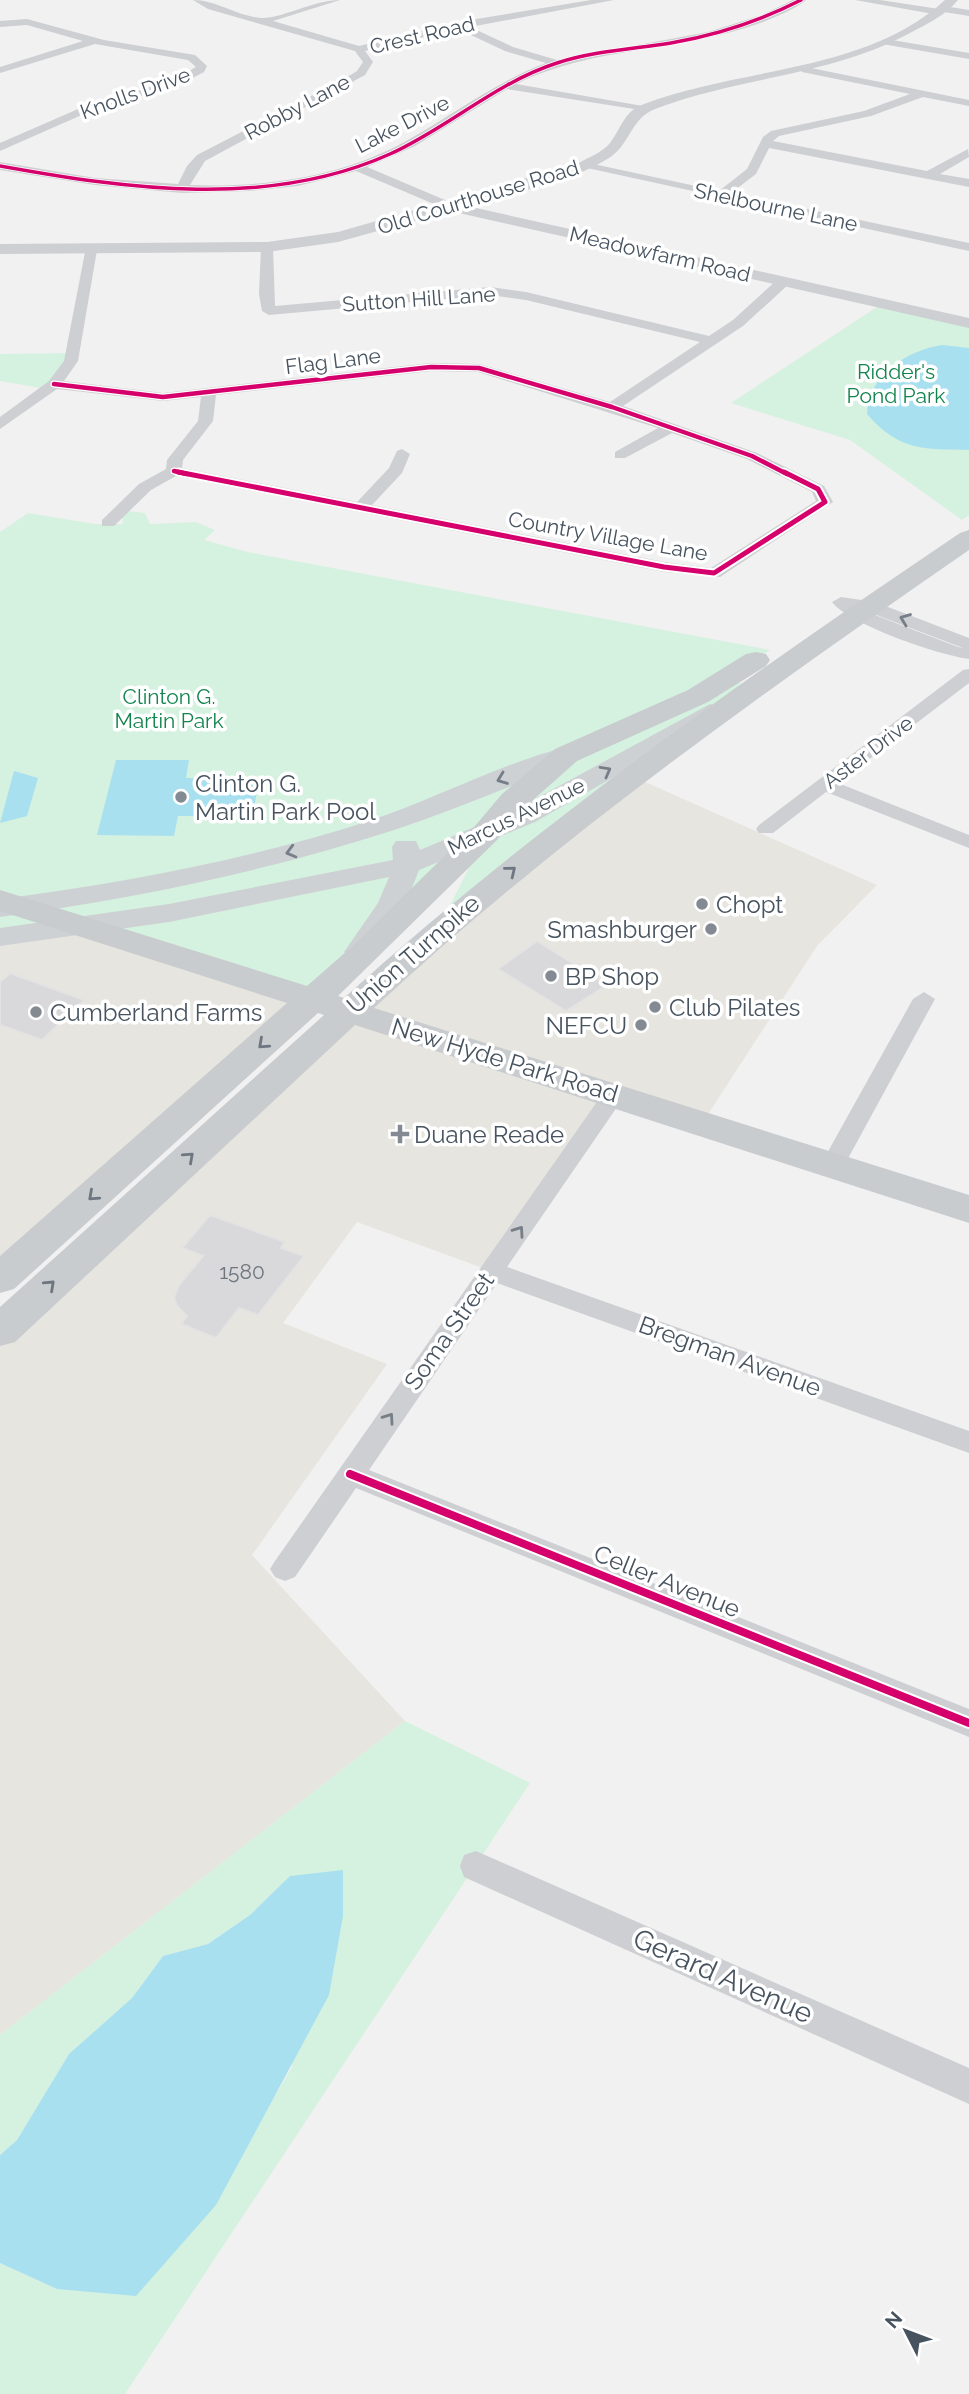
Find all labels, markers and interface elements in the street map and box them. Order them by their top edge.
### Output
street label: Crest Road [367,11,477,59]
street label: Knolls Drive [77,62,193,124]
street label: Robby Lane [240,69,354,145]
street label: Lake Drive [351,90,453,158]
street label: Old Courthouse Road [374,154,582,240]
street label: Shelbourne Lane [692,177,860,237]
street label: Meadowfarm Road [567,221,753,287]
street label: Sutton Hill Lane [341,281,497,317]
street label: Flag Lane [284,343,382,379]
park label: Ridder's Pond Park [847,359,945,408]
street label: Country Village Lane [506,506,710,566]
one-way arrow [900,614,912,628]
park label: Clinton G. Martin Park [114,684,224,733]
street label: Aster Drive [818,710,918,794]
one-way arrow [599,766,611,779]
place label: Clinton G. Martin Park Pool [195,769,376,826]
one-way arrow [496,771,509,785]
street label: Marcus Avenue [443,772,589,860]
marker: Clinton G. Martin Park Pool [173,789,189,805]
one-way arrow [285,844,297,859]
one-way arrow [504,866,516,879]
street label: Union Turnpike [341,888,485,1020]
place label: Chopt [716,890,783,919]
marker: Chopt [694,896,710,912]
place label: Smashburger [547,915,698,944]
marker: Smashburger [703,921,719,937]
place label: BP Shop [565,962,659,991]
marker: BP Shop [543,968,559,984]
place label: Club Pilates [669,993,800,1022]
place label: Cumberland Farms [50,998,262,1027]
marker: Club Pilates [647,999,663,1015]
marker: Cumberland Farms [28,1004,44,1020]
place label: NEFCU [545,1011,627,1040]
street label: New Hyde Park Road [388,1012,622,1108]
marker: NEFCU [633,1017,649,1033]
one-way arrow [258,1036,271,1049]
place label: Duane Reade [414,1120,564,1149]
marker: Duane Reade [392,1126,408,1142]
one-way arrow [181,1153,194,1166]
one-way arrow [88,1188,101,1200]
one-way arrow [511,1225,524,1238]
house number: 1580 [219,1259,265,1284]
street label: Soma Street [398,1267,500,1395]
one-way arrow [42,1280,55,1293]
street label: Bregman Avenue [635,1310,825,1402]
one-way arrow [381,1412,394,1425]
street label: Celler Avenue [590,1538,744,1624]
street label: Gerard Avenue [628,1922,818,2030]
north arrow [871,2296,941,2366]
text: N [880,2307,906,2332]

